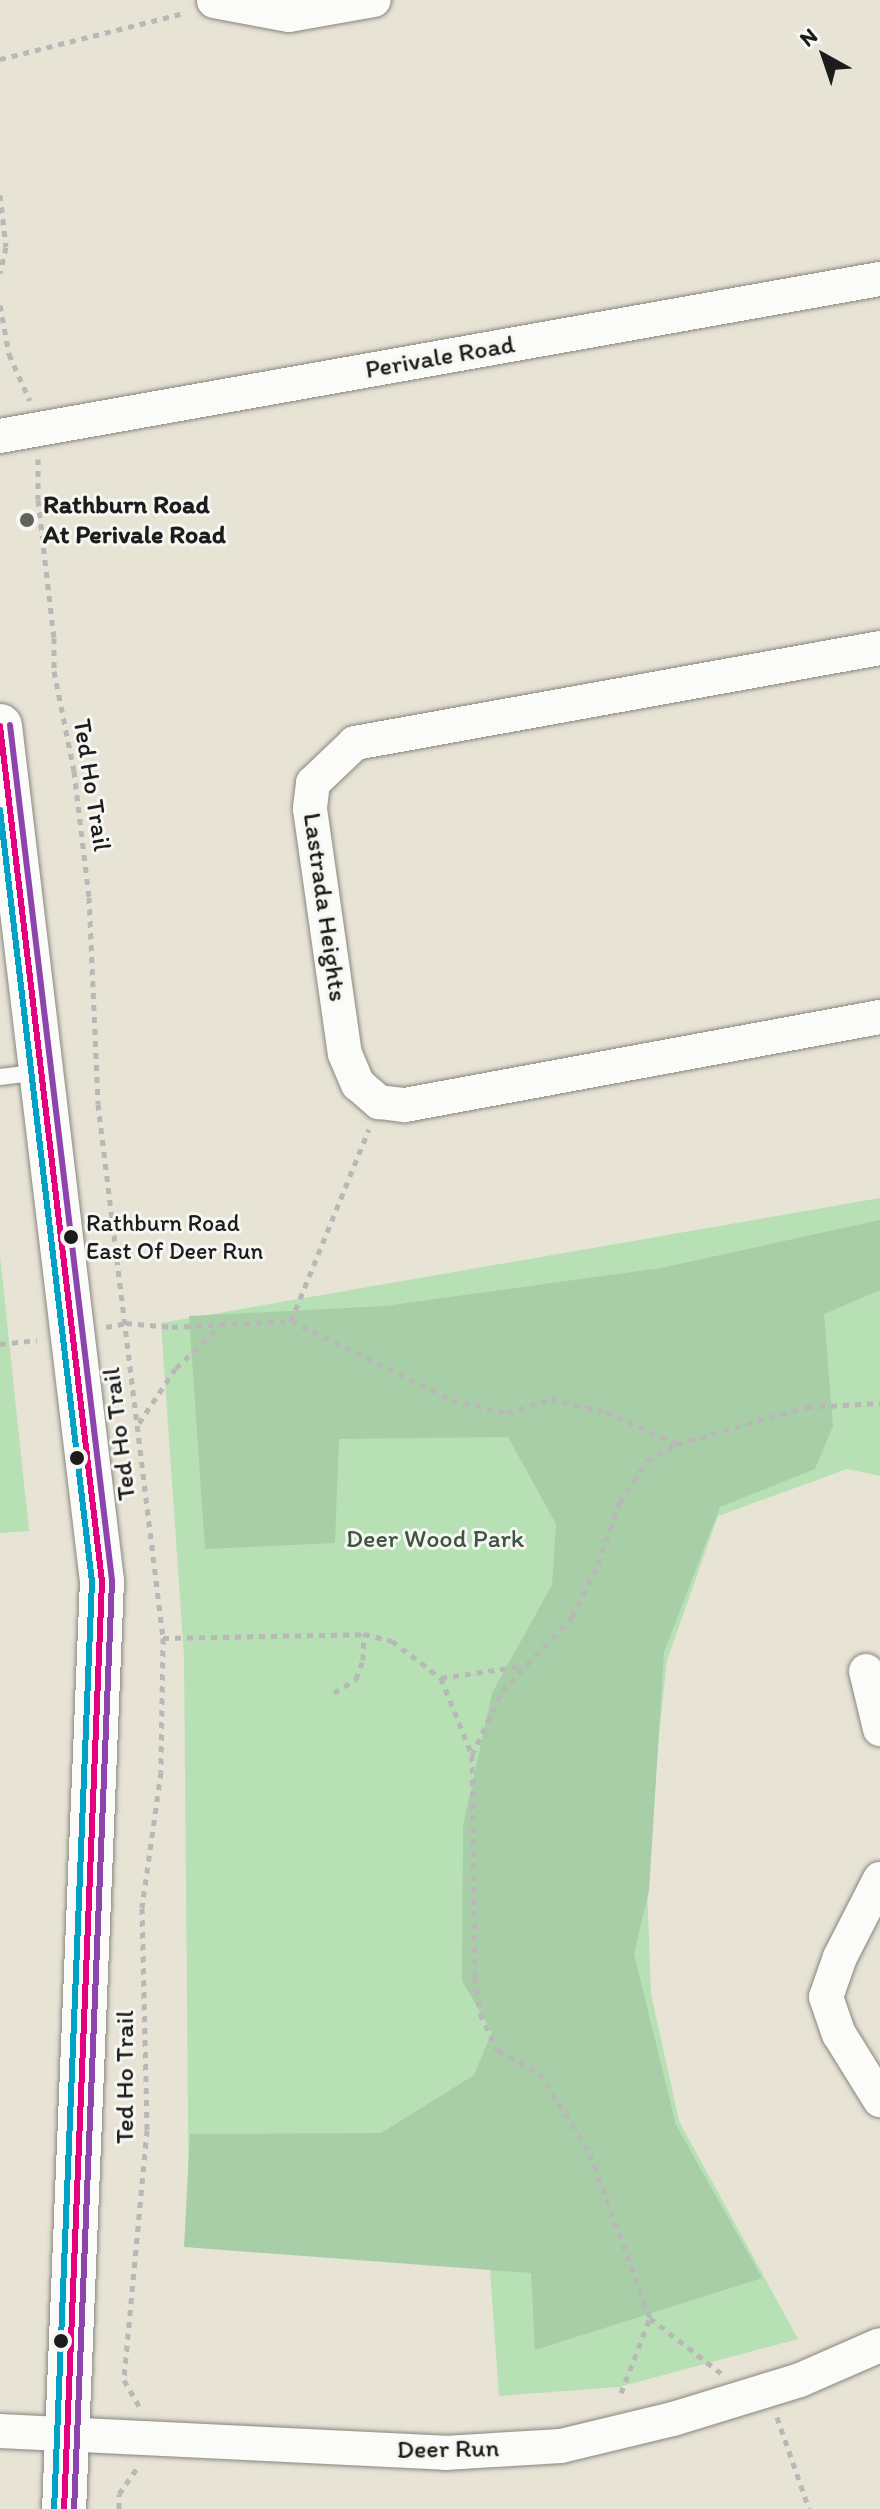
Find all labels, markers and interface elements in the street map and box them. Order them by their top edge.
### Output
north arrow [784,16,864,96]
text: N [794,22,823,52]
street label: Perivale Road [363,329,517,385]
place label: Rathburn Road At Perivale Road [43,489,226,550]
marker: Rathburn Road At Perivale Road [18,511,36,529]
street label: Ted Ho Trail [66,717,118,853]
street label: Lastrada Heights [296,811,354,1003]
place label: Rathburn Road East Of Deer Run [86,1209,264,1265]
marker: Rathburn Road East Of Deer Run [63,1229,79,1245]
street label: Ted Ho Trail [95,1366,143,1502]
unlabelled marker [69,1450,85,1466]
park label: Deer Wood Park [346,1523,524,1555]
street label: Ted Ho Trail [109,2011,141,2143]
unlabelled marker [53,2333,69,2349]
street label: Deer Run [396,2433,500,2465]

